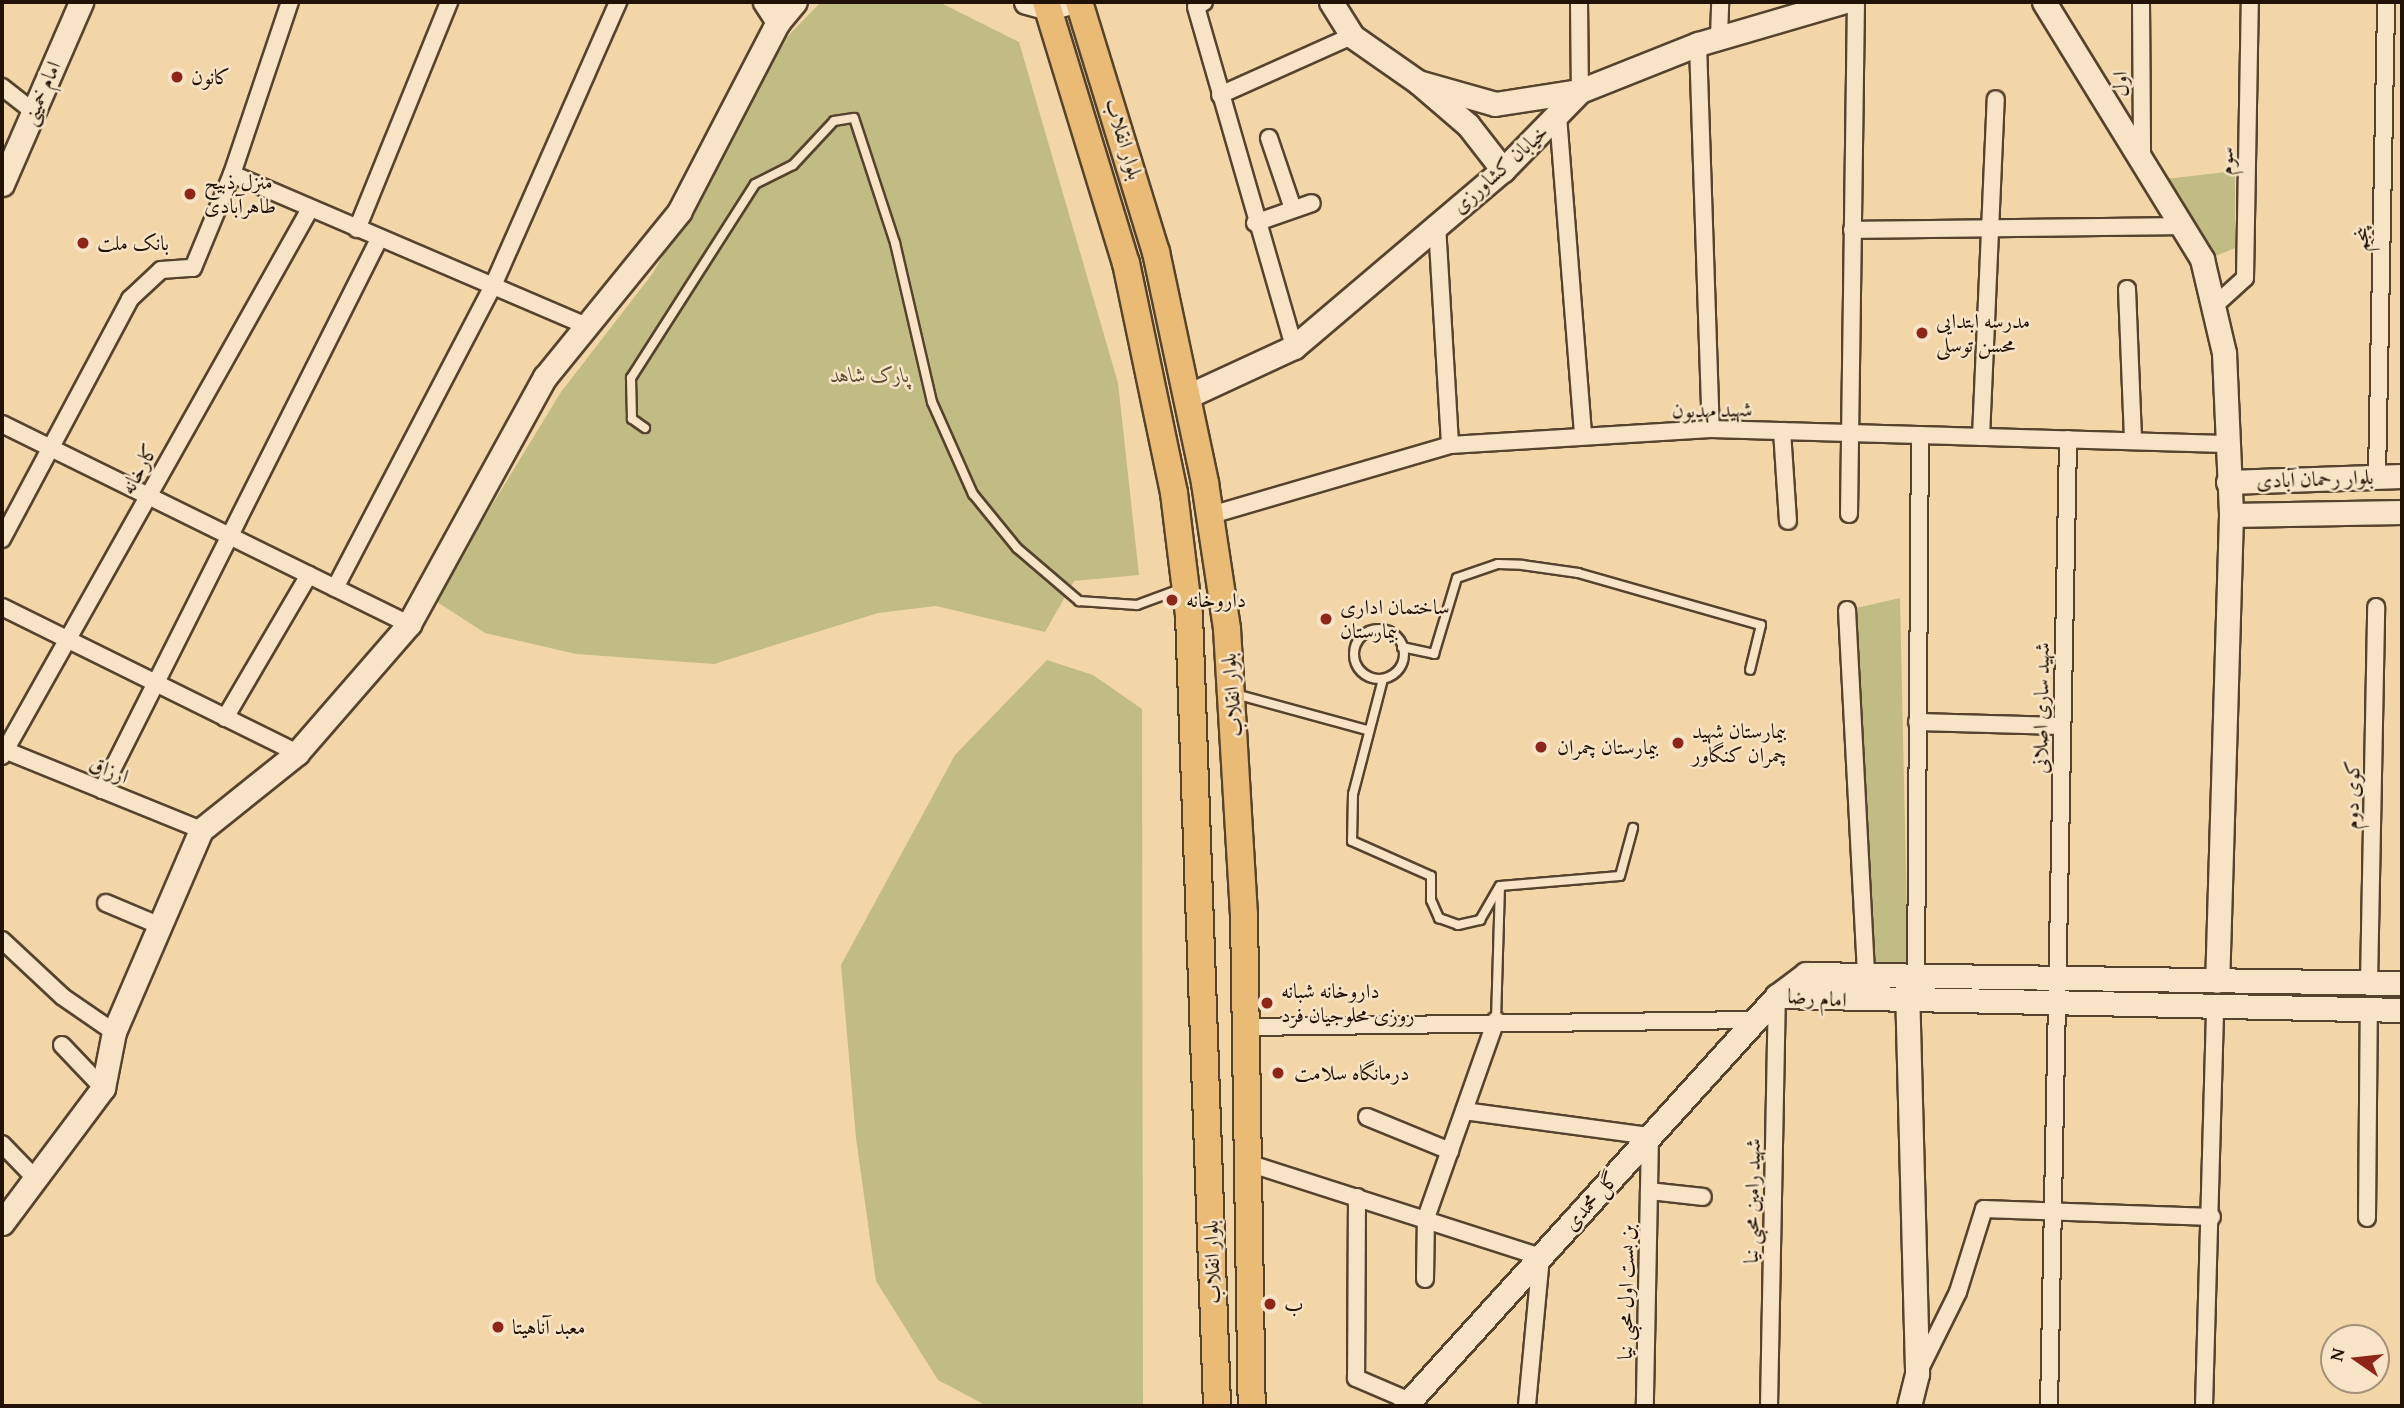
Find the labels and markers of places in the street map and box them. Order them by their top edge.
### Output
place label: کانون [191,64,231,90]
marker: کانون [169,69,185,85]
place label: منزل ذبیح طاهرآبادی [204,169,276,219]
marker: منزل ذبیح طاهرآبادی [182,186,198,202]
place label: بانک ملت [97,230,169,256]
marker: بانک ملت [75,235,91,251]
place label: مدرسه ابتدایی محسن توسلی [1936,308,2030,358]
marker: مدرسه ابتدایی محسن توسلی [1914,325,1930,341]
place label: داروخانه [1186,587,1246,613]
marker: داروخانه [1164,592,1180,608]
place label: ساختمان اداری بیمارستان [1340,594,1450,644]
marker: ساختمان اداری بیمارستان [1318,611,1334,627]
place label: بیمارستان شهید چمران کنگاور [1692,718,1787,768]
place label: بیمارستان چمران [1557,734,1659,760]
marker: بیمارستان شهید چمران کنگاور [1670,735,1686,751]
marker: بیمارستان چمران [1531,737,1551,757]
place label: داروخانه شبانه روزی محلوجیان فرد [1281,978,1415,1028]
marker: داروخانه شبانه روزی محلوجیان فرد [1259,995,1275,1011]
place label: درمانگاه سلامت [1294,1060,1409,1086]
marker: درمانگاه سلامت [1268,1063,1288,1083]
place label: ب [1284,1291,1303,1317]
marker: ب [1262,1296,1278,1312]
place label: معبد آناهیتا [512,1314,585,1340]
marker: معبد آناهیتا [490,1319,506,1335]

